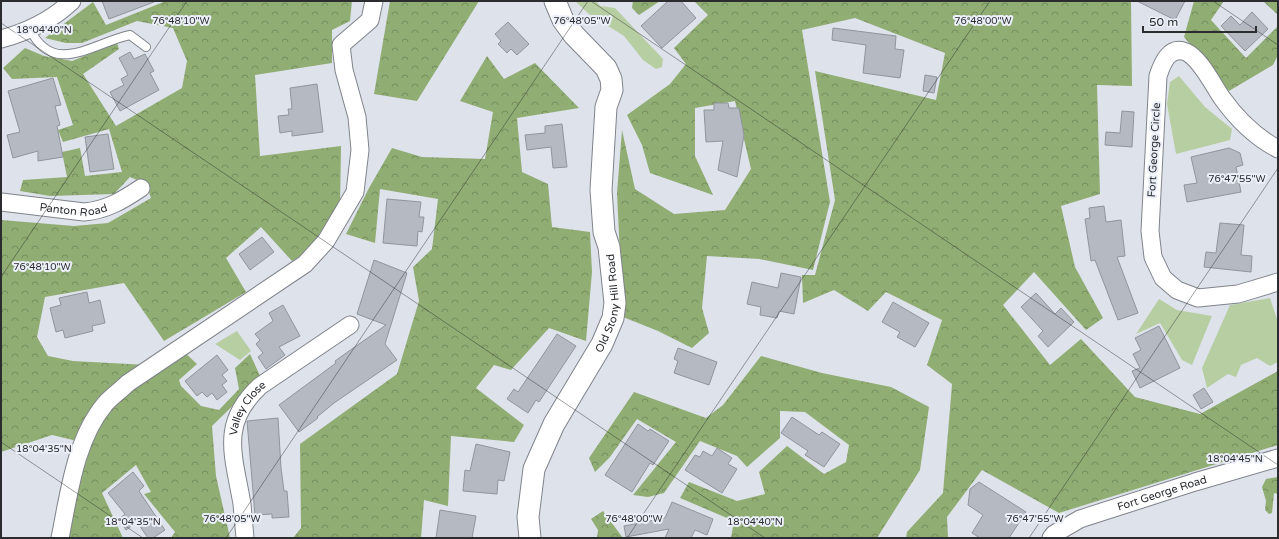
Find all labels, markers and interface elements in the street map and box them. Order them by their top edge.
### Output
scale bar [1143,8,1256,34]
text: 76°48'10"W [152,15,210,27]
text: 76°48'05"W [553,15,611,27]
text: 76°48'00"W [954,15,1012,27]
text: 50 m [1149,15,1178,29]
text: 18°04'40"N [16,24,72,36]
street label: Fort George Circle [1145,102,1163,198]
text: 76°47'55"W [1208,173,1266,185]
street label: Panton Road [39,200,109,219]
street label: Old Stony Hill Road [592,253,622,355]
text: 76°48'10"W [13,261,71,273]
street label: Valley Close [226,378,268,436]
text: 18°04'35"N [16,443,72,455]
text: 18°04'45"N [1207,453,1263,465]
street label: Fort George Road [1115,472,1208,513]
text: 76°48'05"W [203,513,261,525]
text: 76°48'00"W [605,513,663,525]
text: 76°47'55"W [1006,513,1064,525]
text: 18°04'35"N [105,516,161,528]
text: 18°04'40"N [727,516,783,528]

